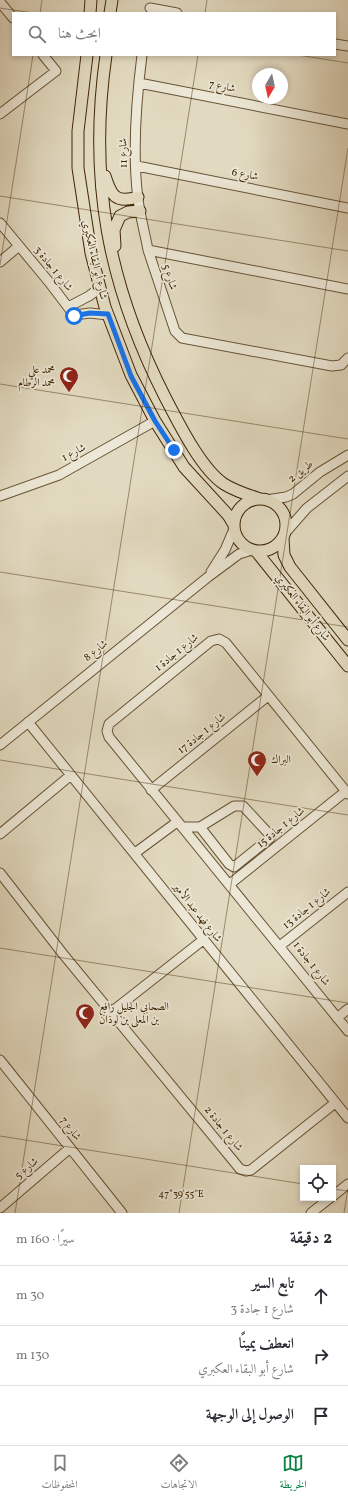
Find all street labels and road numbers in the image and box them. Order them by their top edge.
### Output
street label: شارع 7 [207,77,237,98]
street label: شارع 11 [116,138,133,168]
street label: شارع 6 [230,165,260,186]
street label: شارع أبو البقاء العكبري [77,218,112,302]
street label: شارع 1 جادة 3 [29,243,76,295]
street label: شارع 5 [157,262,180,292]
street label: شارع 1 [59,440,89,467]
street label: طريق 2 [285,457,317,487]
street label: شارع أبو البقاء العكبري [270,570,335,645]
street label: شارع 1 جادة 1 [152,631,203,676]
street label: شارع 8 [81,637,112,666]
street label: شارع 1 جادة 17 [175,710,230,759]
street label: شارع 1 جادة 15 [254,804,309,853]
street label: شارع فهد عبد الأمير [168,878,226,946]
street label: شارع 1 جادة 13 [280,885,335,934]
street label: شارع 1 جادة 1 [288,939,333,990]
street label: شارع 1 جادة 2 [199,1103,246,1155]
street label: شارع 7 [55,1114,84,1145]
street label: شارع 5 [12,1155,43,1184]

